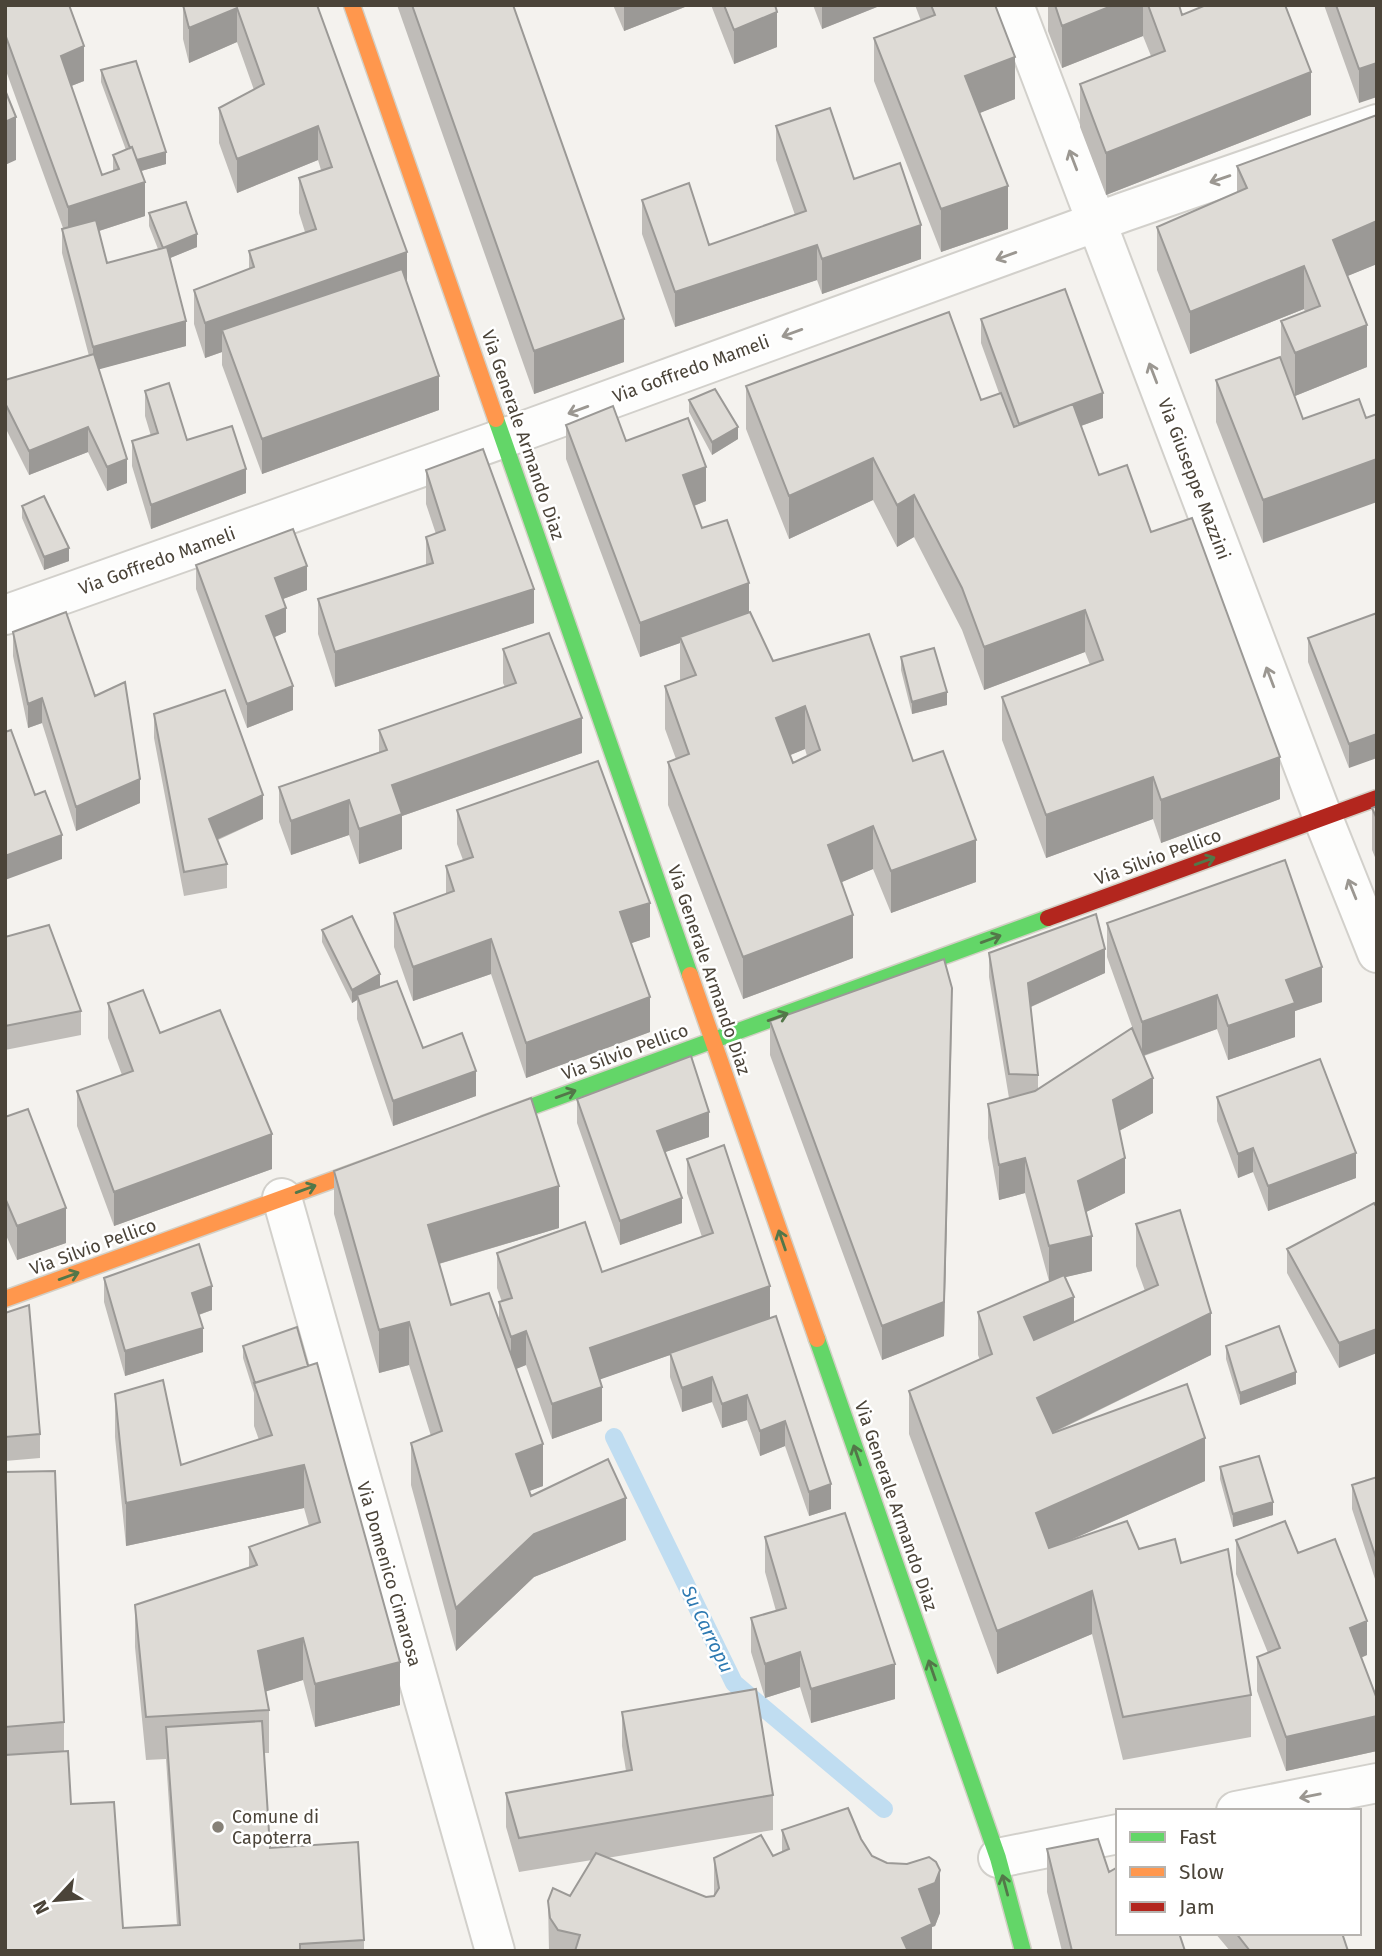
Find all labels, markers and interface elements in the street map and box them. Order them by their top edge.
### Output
one-way arrow [1065,150,1078,172]
one-way arrow [1209,174,1231,186]
one-way arrow [995,250,1017,263]
street label: Via Generale Armando Diaz [477,327,569,543]
one-way arrow [781,328,803,340]
street label: Via Goffredo Mameli [610,330,772,408]
one-way arrow [1146,362,1159,384]
street label: Via Giuseppe Mazzini [1153,395,1235,563]
one-way arrow [567,405,589,418]
street label: Via Goffredo Mameli [76,522,238,600]
one-way arrow [1262,666,1275,688]
street label: Via Silvio Pellico [1092,824,1224,890]
one-way arrow [1194,853,1216,866]
street label: Via Generale Armando Diaz [663,862,755,1078]
one-way arrow [1344,879,1357,900]
one-way arrow [980,931,1002,944]
one-way arrow [766,1009,788,1022]
street label: Via Silvio Pellico [559,1019,691,1085]
one-way arrow [554,1087,576,1099]
one-way arrow [295,1182,317,1195]
street label: Via Silvio Pellico [27,1214,159,1280]
one-way arrow [775,1229,788,1251]
one-way arrow [58,1269,80,1281]
street label: Via Generale Armando Diaz [850,1398,942,1614]
one-way arrow [850,1444,862,1466]
street label: Via Domenico Cimarosa [352,1479,426,1669]
water label: Su Carropu [676,1581,738,1676]
one-way arrow [925,1659,937,1681]
one-way arrow [1299,1790,1322,1804]
place label: Comune di Capoterra [232,1806,319,1849]
legend [1116,1809,1361,1935]
marker: Comune di Capoterra [210,1819,226,1835]
text: Fast [1179,1824,1217,1850]
text: Slow [1179,1859,1224,1885]
north arrow [21,1865,91,1935]
one-way arrow [998,1874,1011,1897]
text: Jam [1179,1894,1215,1920]
text: N [28,1897,54,1918]

